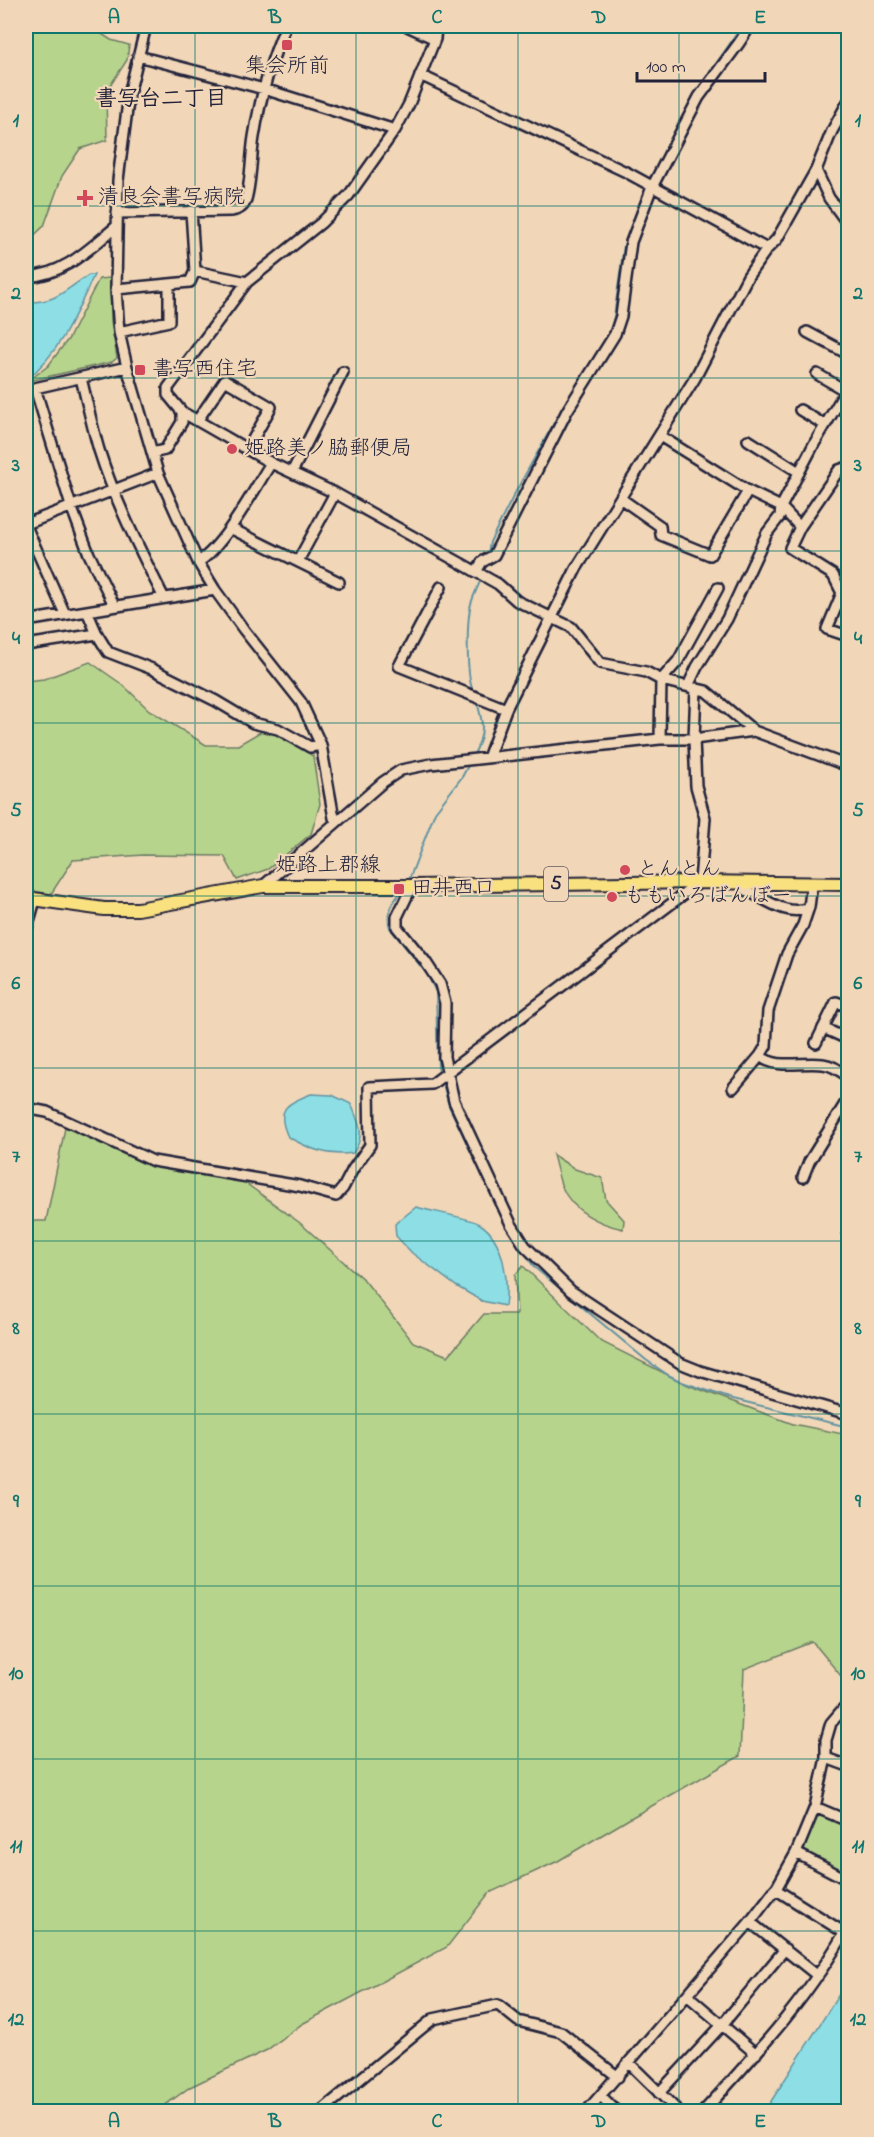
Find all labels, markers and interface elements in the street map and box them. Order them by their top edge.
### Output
text: A [108,4,120,33]
text: B [267,4,282,33]
text: C [432,4,443,33]
text: D [591,4,606,33]
text: E [754,4,766,33]
marker: 集会所前 [280,38,294,52]
scale bar [637,45,764,83]
place label: 集会所前 [245,52,329,82]
text: 100 m [646,55,686,81]
district label: 書写台二丁目 [95,84,227,116]
text: 1 [13,107,20,136]
text: 1 [855,107,862,136]
place label: 清良会書写病院 [98,183,245,213]
marker: 清良会書写病院 [76,189,94,207]
text: 2 [10,280,21,309]
text: 2 [852,280,863,309]
place label: 書写西住宅 [152,355,257,385]
marker: 書写西住宅 [133,363,147,377]
place label: 姫路美ノ脇郵便局 [244,434,412,464]
marker: 姫路美ノ脇郵便局 [225,442,239,456]
text: 3 [11,452,20,481]
text: 3 [853,452,862,481]
text: 4 [12,625,21,654]
text: 4 [854,625,863,654]
text: 5 [10,797,22,826]
text: 5 [852,797,864,826]
street label: 姫路上郡線 [276,851,381,881]
place label: とんとん [637,855,721,885]
marker: とんとん [618,863,632,877]
road number: 5 [544,867,568,901]
place label: 田井西口 [411,874,495,904]
marker: 田井西口 [392,882,406,896]
place label: ももいろばんぼー [624,882,792,912]
marker: ももいろばんぼー [605,890,619,904]
text: 6 [12,970,21,999]
text: 6 [854,970,863,999]
text: 7 [12,1143,21,1172]
text: 7 [854,1143,863,1172]
text: 8 [11,1315,20,1344]
text: 8 [853,1315,862,1344]
text: 9 [12,1488,20,1517]
text: 9 [854,1488,862,1517]
text: 10 [9,1660,24,1689]
text: 10 [851,1660,866,1689]
text: 11 [10,1833,23,1862]
text: 11 [852,1833,865,1862]
text: 12 [8,2006,24,2035]
text: 12 [850,2006,866,2035]
text: A [108,2108,120,2137]
text: B [267,2108,282,2137]
text: C [432,2108,443,2137]
text: D [591,2108,606,2137]
text: E [754,2108,766,2137]

